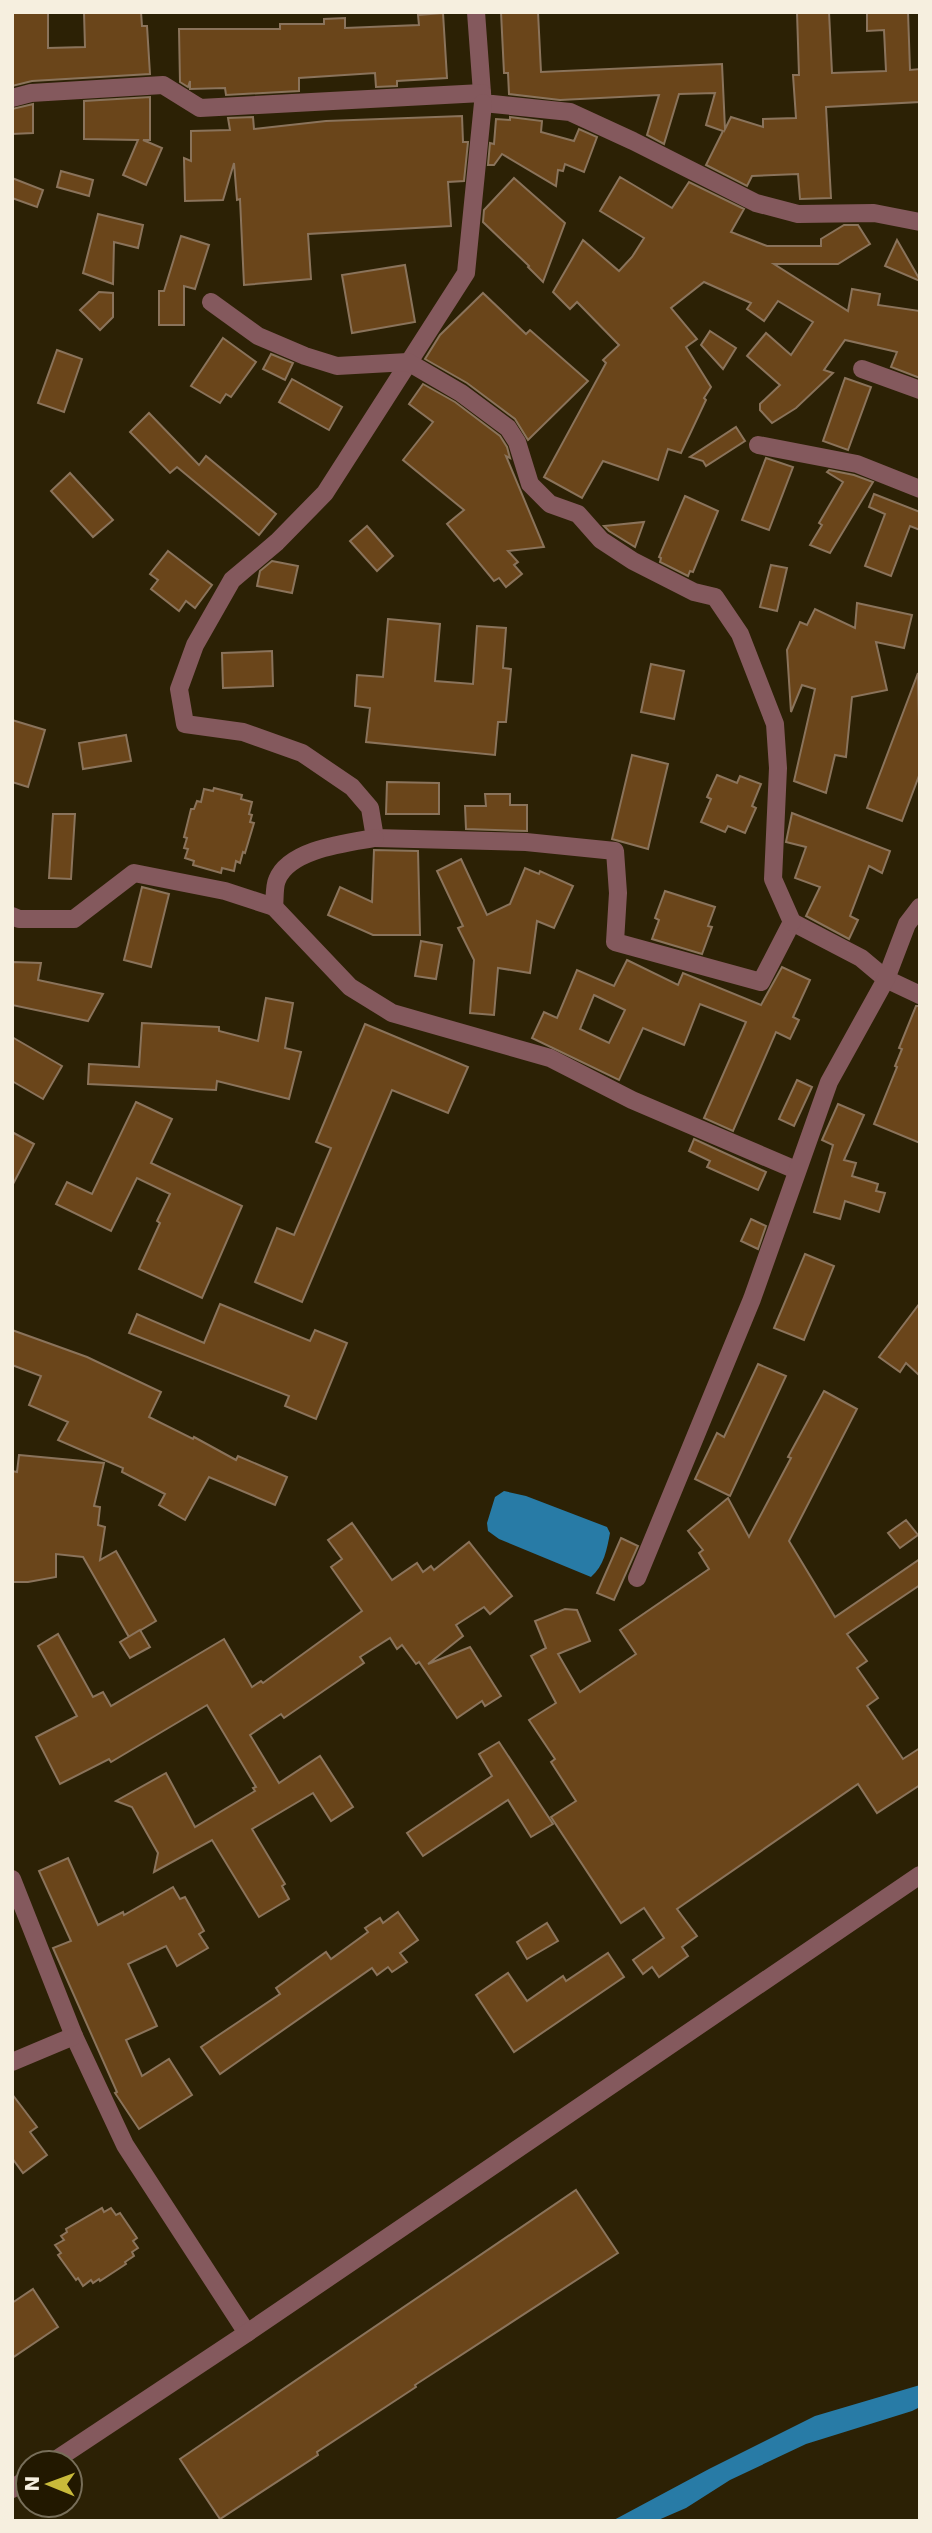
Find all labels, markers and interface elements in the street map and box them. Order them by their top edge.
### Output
north arrow [14,2449,84,2519]
text: N [21,2476,43,2492]

